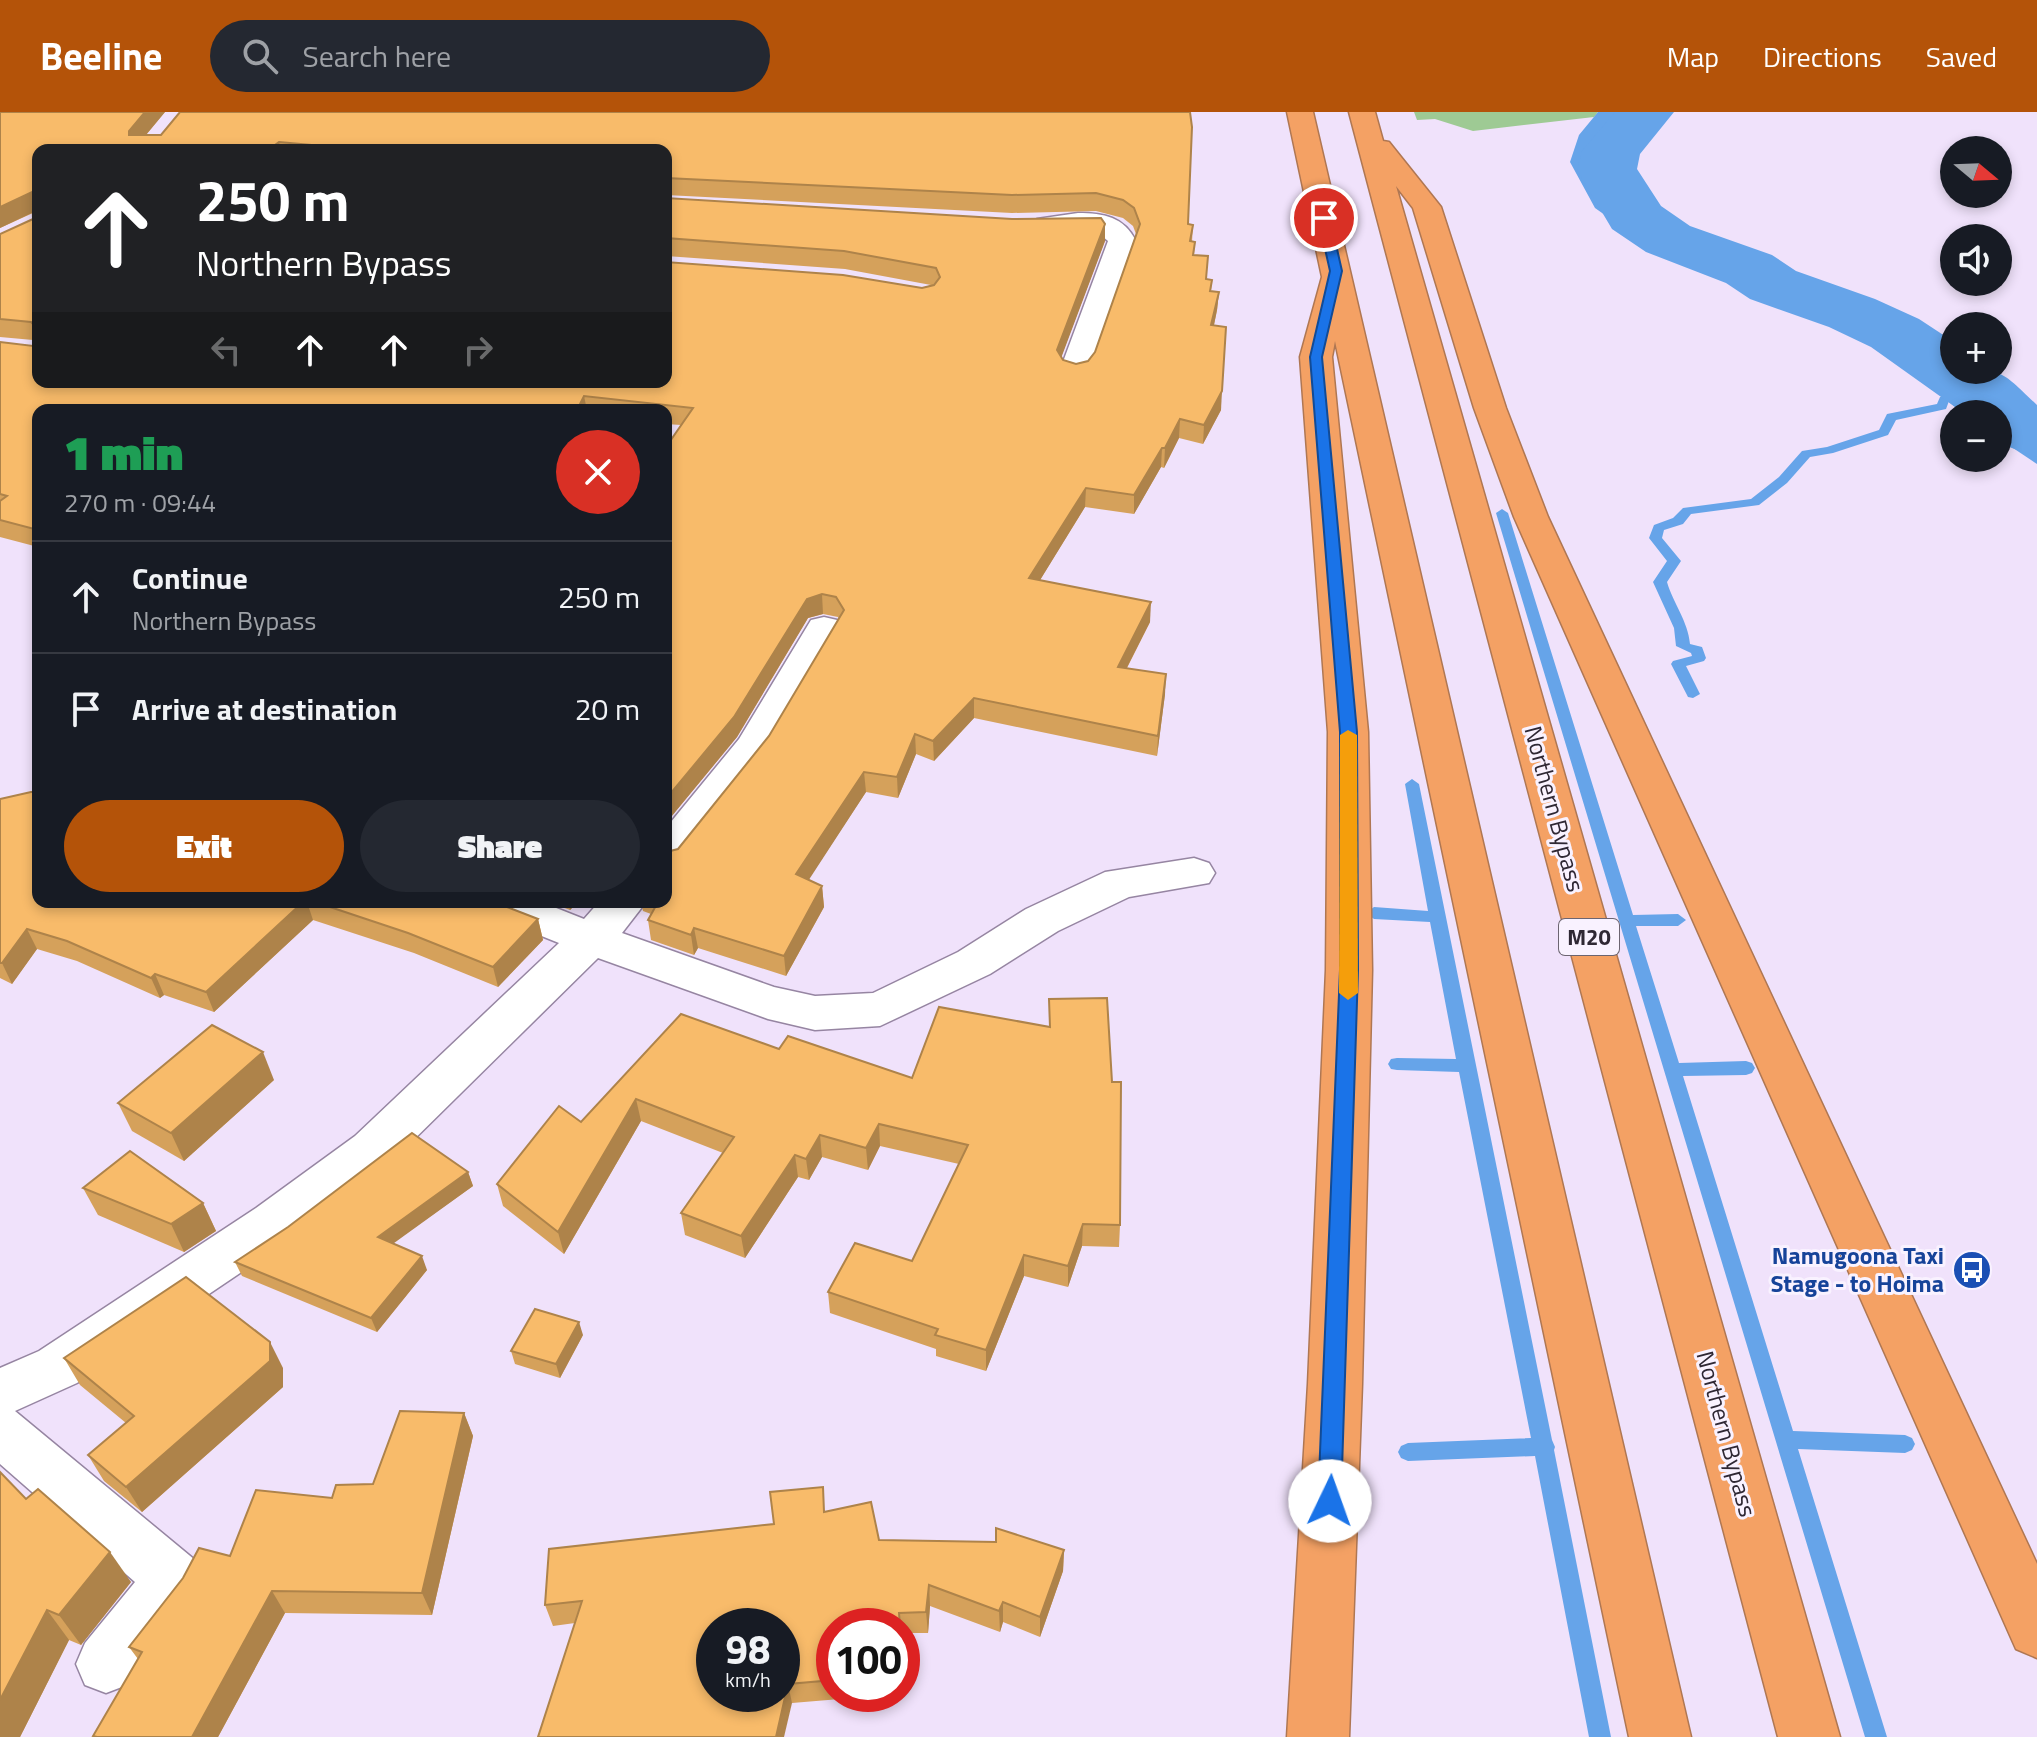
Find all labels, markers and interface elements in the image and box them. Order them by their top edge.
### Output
search box [210,20,770,92]
text: Beeline [40,27,162,85]
text: Search here [302,33,451,79]
icon: search [238,34,282,78]
text: Map [1667,35,1719,78]
text: Directions [1763,35,1882,78]
text: Saved [1926,35,1997,78]
north arrow [1940,136,2012,208]
map controls [1940,136,2012,472]
text: 250 m [196,158,349,243]
icon: ahead [64,176,168,280]
pin [1290,184,1358,252]
icon: arrive [1302,196,1346,240]
button: sound [1940,224,2012,296]
text: Northern Bypass [196,235,451,290]
button: + [1940,312,2012,384]
icon: left [204,328,248,372]
icon: ahead [288,328,332,372]
icon: ahead [372,328,416,372]
icon: right [456,328,500,372]
button: − [1940,400,2012,472]
text: 1 min [64,416,183,489]
button: close [556,430,640,514]
text: 270 m · 09:44 [64,483,216,522]
text: Continue [132,555,248,601]
text: 250 m [558,574,640,620]
icon: ahead [64,575,108,619]
text: Northern Bypass [132,601,316,640]
text: Arrive at destination [132,686,397,732]
text: 20 m [575,686,640,732]
icon: arrive [64,687,108,731]
street label: Northern Bypass [1516,722,1594,896]
button: Exit [64,800,344,892]
button: Share [360,800,640,892]
road number: M20 [1559,919,1619,955]
place label: Namugoona Taxi Stage - to Hoima [1770,1237,1944,1301]
bus stop icon: Namugoona Taxi Stage - to Hoima [1951,1249,1993,1291]
street label: Northern Bypass [1688,1347,1766,1521]
position arrow [1288,1459,1372,1543]
speed limit sign: 100 [816,1608,920,1712]
text: 98 [726,1619,770,1680]
text: km/h [725,1664,771,1695]

